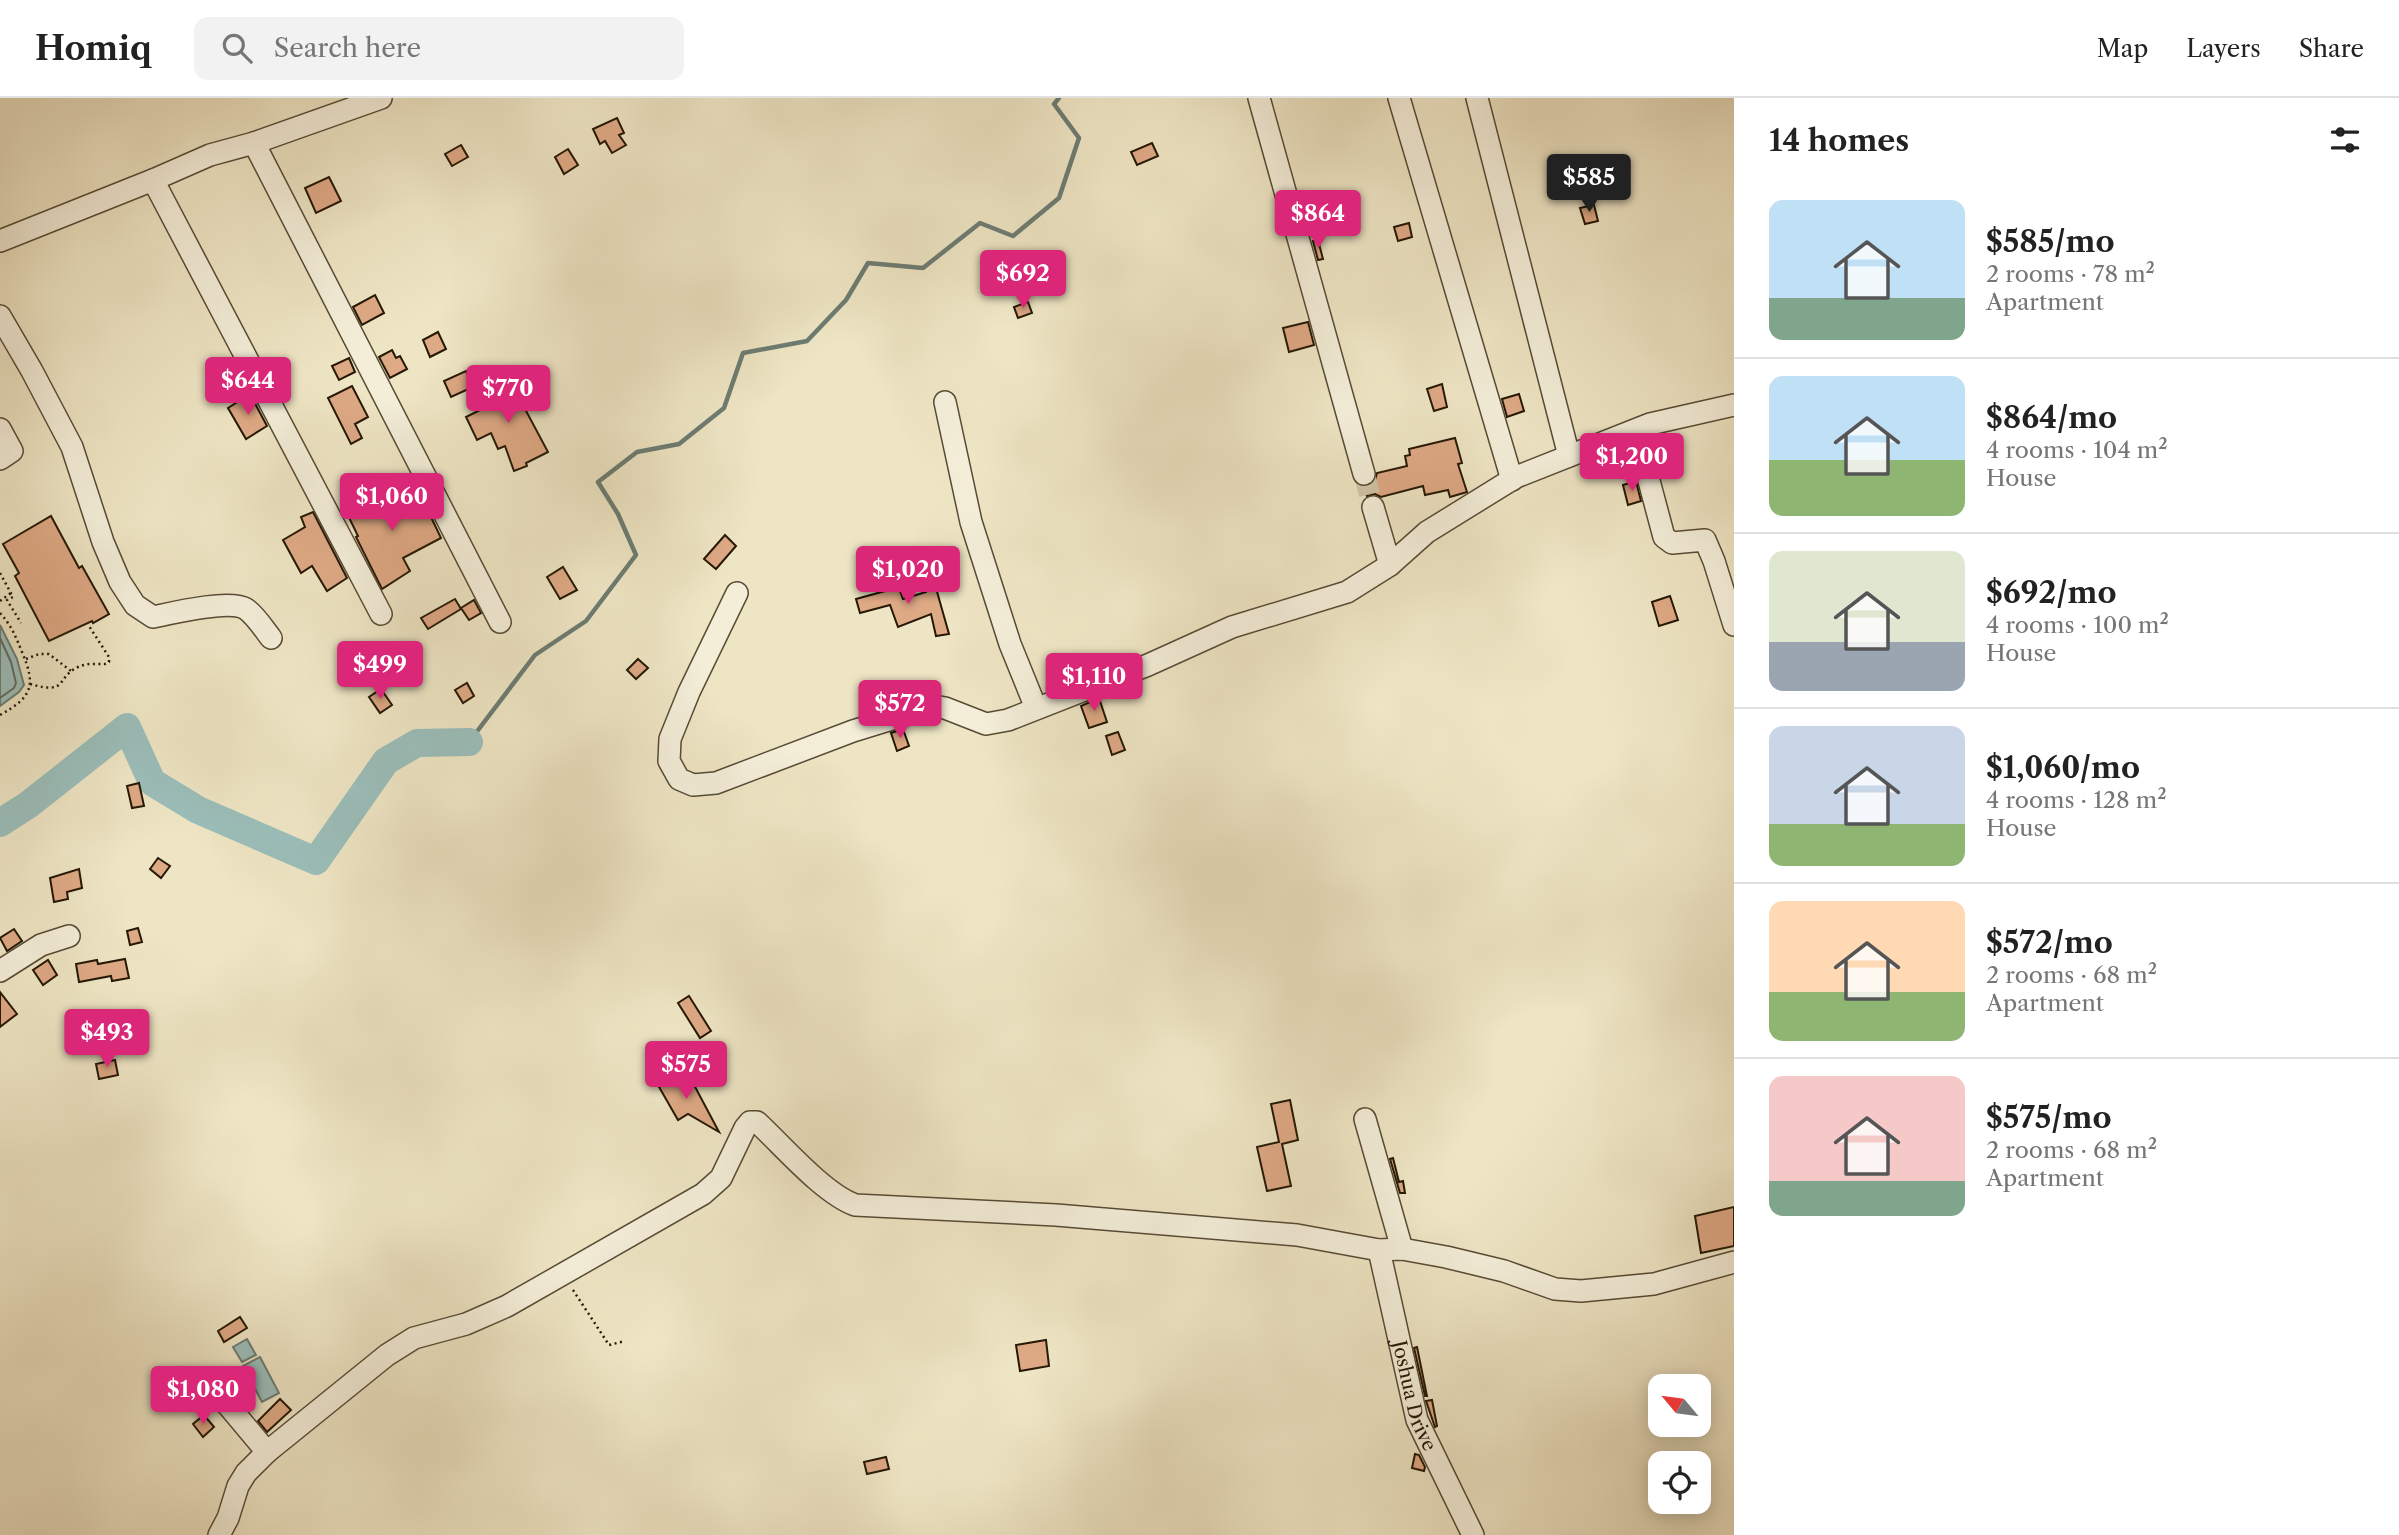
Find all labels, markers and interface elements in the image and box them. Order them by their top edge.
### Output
search box [194,17,684,80]
text: Homiq [35,28,152,69]
icon: search [218,29,256,67]
text: Search here [274,32,421,64]
text: Map [2097,34,2148,63]
text: Layers [2186,34,2261,63]
text: Share [2299,34,2364,63]
icon: filters [2326,121,2364,159]
text: 14 homes [1769,122,1909,159]
pin: $585 [1548,155,1630,214]
text: $585 [1563,163,1615,191]
pin: $864 [1277,190,1359,250]
text: $864 [1291,199,1345,227]
text: $585/mo [1986,223,2115,260]
icon: home [1825,228,1909,312]
pin: $692 [982,250,1064,310]
text: $692 [996,259,1050,287]
text: 2 rooms · 78 m² [1986,260,2155,288]
text: Apartment [1986,288,2104,316]
pin: $644 [207,358,289,417]
text: $644 [221,366,275,394]
pin: $770 [467,366,549,425]
text: $770 [482,374,534,402]
text: $864/mo [1986,399,2117,436]
icon: home [1825,404,1909,488]
pin: $1,200 [1575,434,1689,493]
text: 4 rooms · 104 m² [1986,436,2168,464]
text: $1,200 [1596,442,1668,470]
text: House [1986,464,2056,492]
pin: $1,060 [335,474,449,533]
text: $1,060 [356,482,428,510]
pin: $1,020 [851,546,965,606]
text: $1,020 [872,555,944,583]
text: $692/mo [1986,574,2117,611]
icon: home [1825,579,1909,663]
text: 4 rooms · 100 m² [1986,611,2169,639]
text: House [1986,639,2056,667]
pin: $499 [339,642,421,701]
text: $499 [353,650,407,678]
pin: $1,110 [1037,654,1151,713]
text: $1,110 [1062,662,1126,690]
pin: $572 [859,680,941,740]
text: $572 [874,689,926,717]
text: $1,060/mo [1986,749,2140,786]
icon: home [1825,754,1909,838]
text: 4 rooms · 128 m² [1986,786,2167,814]
text: House [1986,814,2056,842]
text: $572/mo [1986,924,2113,961]
icon: home [1825,929,1909,1013]
text: 2 rooms · 68 m² [1986,961,2157,989]
text: Apartment [1986,989,2104,1017]
pin: $493 [66,1010,148,1069]
text: $493 [80,1018,134,1046]
pin: $575 [645,1042,727,1101]
text: $575 [661,1050,711,1078]
text: $575/mo [1986,1099,2111,1136]
icon: home [1825,1104,1909,1188]
text: 2 rooms · 68 m² [1986,1136,2157,1164]
text: Apartment [1986,1164,2104,1192]
street label: Joshua Drive [1387,1335,1441,1455]
pin: $1,080 [146,1366,260,1426]
north arrow [1648,1374,1712,1437]
map controls [1648,1374,1711,1514]
text: $1,080 [167,1375,239,1403]
button: locate [1648,1451,1711,1514]

